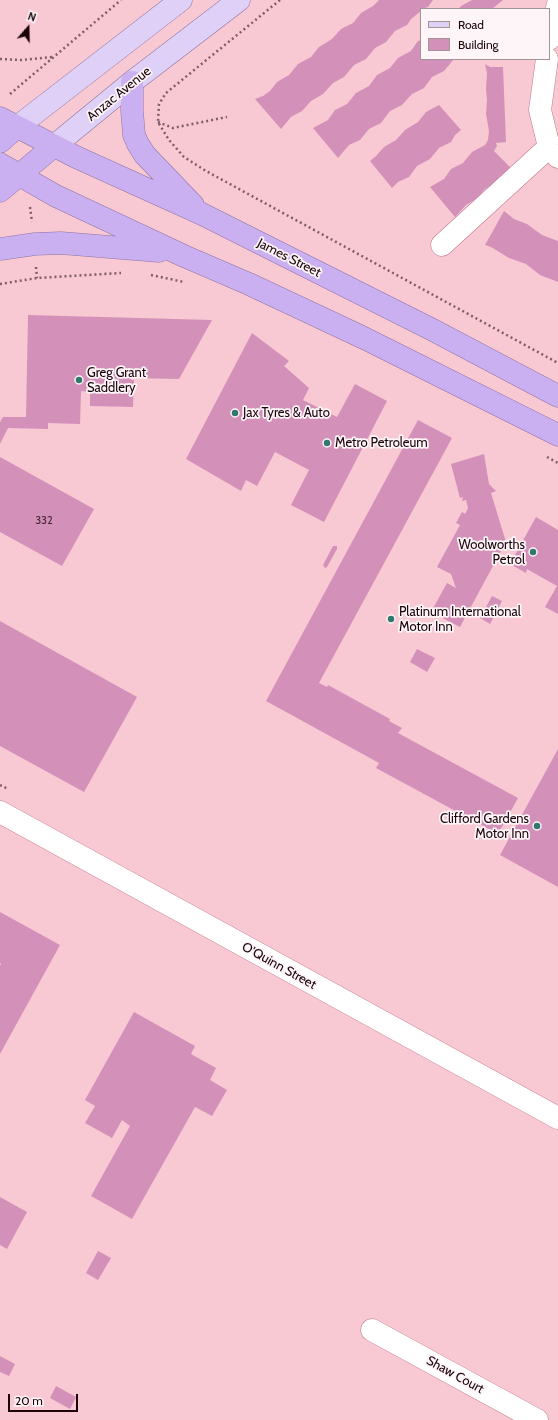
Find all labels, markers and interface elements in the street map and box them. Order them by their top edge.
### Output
north arrow [8,8,48,48]
legend [420,8,550,60]
text: N [26,9,38,25]
text: Road [458,17,484,32]
text: Building [458,37,499,52]
street label: Anzac Avenue [84,63,154,125]
street label: James Street [255,235,323,281]
place label: Greg Grant Saddlery [87,365,146,396]
marker: Greg Grant Saddlery [74,375,84,385]
place label: Jax Tyres & Auto [243,405,330,421]
marker: Jax Tyres & Auto [230,408,240,418]
place label: Metro Petroleum [335,435,428,451]
marker: Metro Petroleum [322,438,332,448]
house number: 332 [35,514,53,528]
place label: Woolworths Petrol [458,537,525,568]
marker: Woolworths Petrol [528,547,538,557]
place label: Platinum International Motor Inn [399,604,521,635]
marker: Platinum International Motor Inn [386,614,396,624]
place label: Clifford Gardens Motor Inn [440,811,529,842]
marker: Clifford Gardens Motor Inn [532,821,542,831]
street label: O'Quinn Street [239,939,319,993]
street label: Shaw Court [424,1353,486,1397]
scale bar [10,1386,80,1412]
text: 20 m [15,1393,43,1408]

